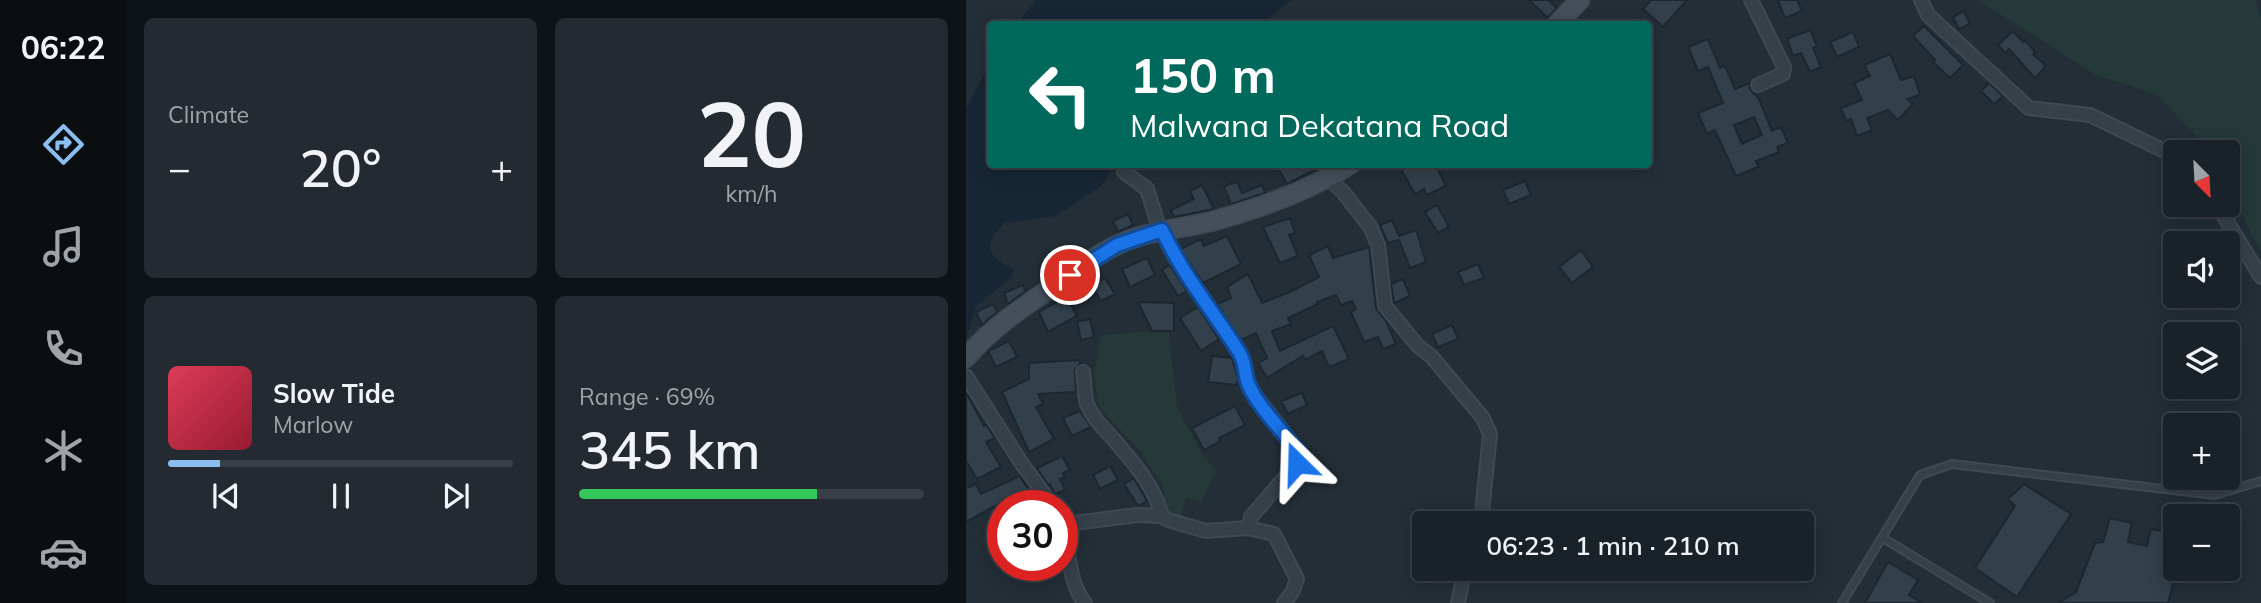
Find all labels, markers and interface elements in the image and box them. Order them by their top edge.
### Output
text: 06:22 [21,27,105,67]
text: 150 m [1130,44,1276,105]
icon: left [1015,49,1106,140]
text: 20 [697,76,806,190]
text: Climate [168,100,249,129]
text: Malwana Dekatana Road [1130,105,1509,145]
icon: directions [39,120,88,169]
text: 20° [300,135,381,200]
north arrow [2163,140,2240,217]
map controls [2163,140,2240,581]
text: − [168,144,191,192]
text: + [490,144,513,192]
text: km/h [725,179,778,208]
icon: music [39,222,88,271]
button: sound [2163,231,2240,308]
pin [1040,245,1100,305]
icon: arrive [1051,256,1089,294]
button: layers [2163,322,2240,399]
icon: phone [39,324,88,373]
text: Slow Tide [273,377,395,410]
text: Range · 69% [579,382,715,411]
text: Marlow [273,410,353,439]
button: + [2163,413,2240,490]
text: 345 km [579,417,760,482]
icon: climate [39,426,88,475]
position arrow [1260,426,1334,500]
icon: previous [207,477,245,515]
icon: pause [322,477,360,515]
icon: next [437,477,475,515]
speed limit sign: 30 [987,490,1078,581]
button: − [2163,504,2240,581]
icon: car [39,528,88,577]
text: 06:23 · 1 min · 210 m [1486,529,1740,562]

